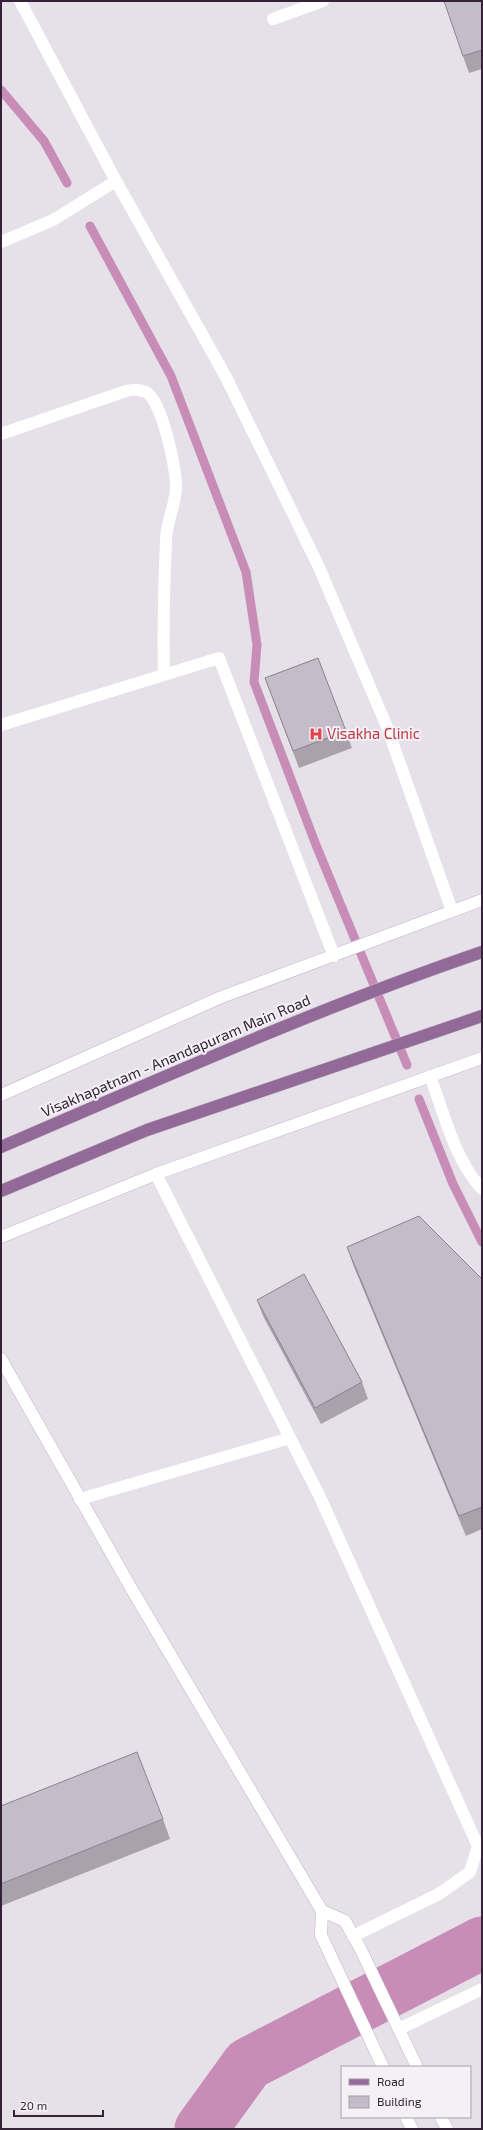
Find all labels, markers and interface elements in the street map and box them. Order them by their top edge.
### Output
place label: Visakha Clinic [327,724,420,742]
hospital icon: Visakha Clinic [308,726,324,742]
street label: Visakhapatnam - Anandapuram Main Road [38,990,313,1120]
legend [341,2066,471,2118]
text: Road [377,2074,405,2088]
scale bar [14,2092,103,2118]
text: Building [377,2094,422,2108]
text: 20 m [20,2098,47,2112]

